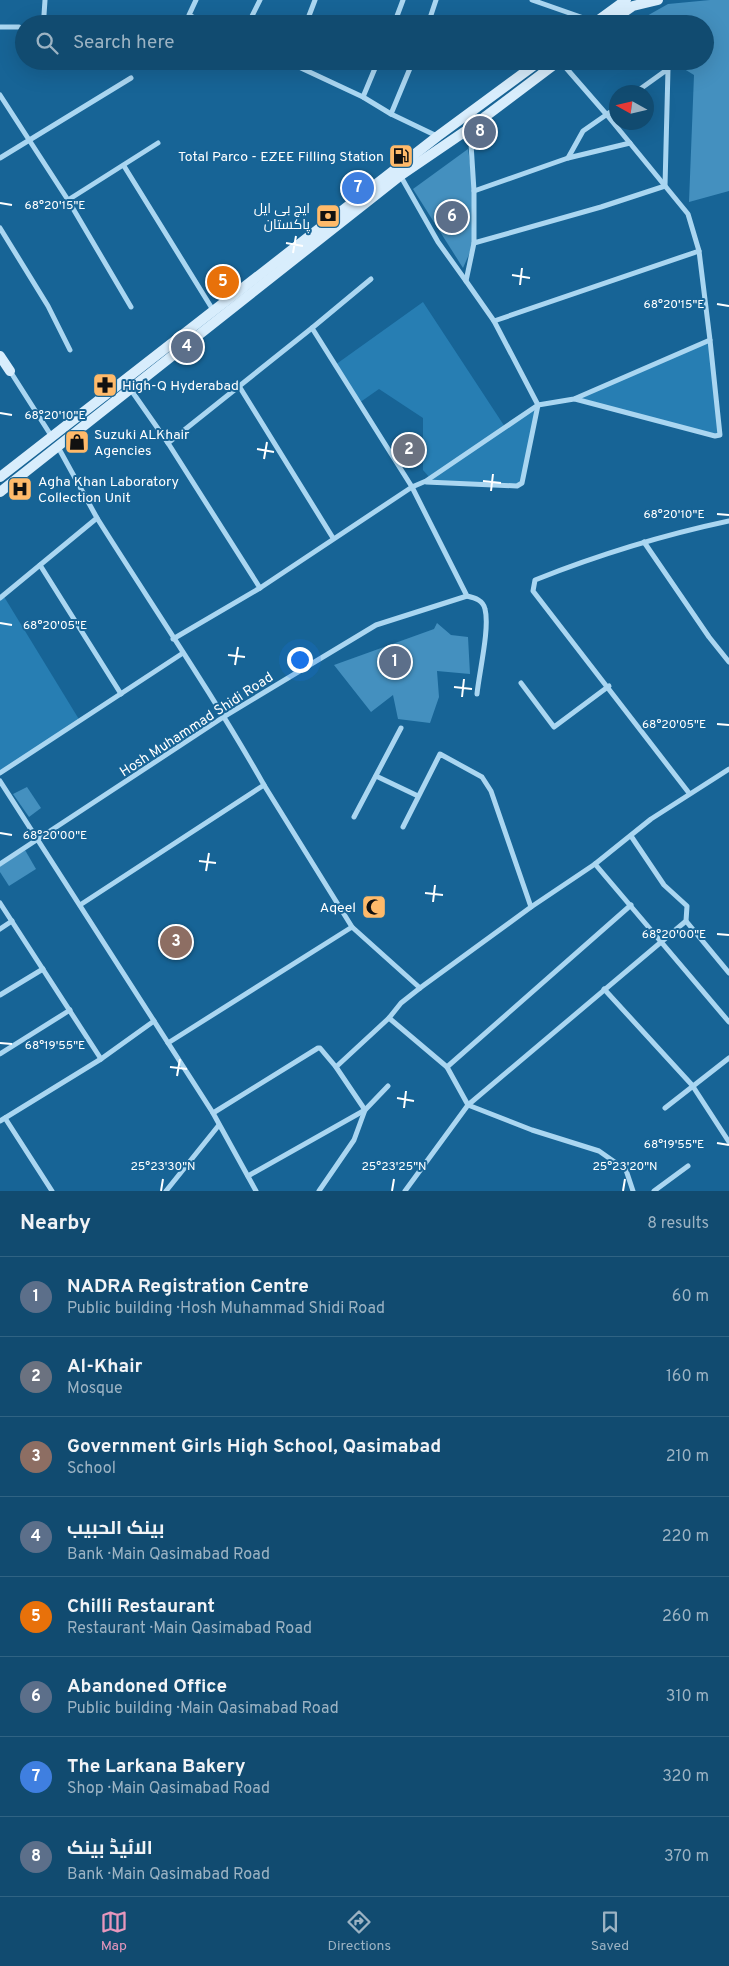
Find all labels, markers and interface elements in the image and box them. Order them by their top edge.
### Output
search box [15,15,714,70]
icon: search [33,29,61,57]
text: Search here [73,31,175,55]
north arrow [609,85,654,130]
pin: 8 [464,113,496,151]
fuel station icon: Total Parco - EZEE Filling Station [388,143,414,169]
place label: Total Parco - EZEE Filling Station [178,149,384,166]
pin: 7 [342,169,374,207]
text: 68°20'15"E [25,198,85,214]
pin: 6 [436,198,468,236]
place label: ایچ بی ایل پاکستان [254,201,310,234]
bank icon: ایچ بی ایل پاکستان [315,203,341,229]
pin: 5 [207,263,239,301]
text: 68°20'15"E [644,297,704,313]
pin: 4 [171,328,203,366]
pharmacy icon: High-Q Hyderabad [92,372,118,398]
place label: High-Q Hyderabad [122,378,239,395]
text: 68°20'10"E [24,408,86,424]
place label: Suzuki ALKhair Agencies [94,427,190,460]
shop icon: Suzuki ALKhair Agencies [64,429,90,455]
pin: 2 [393,431,425,469]
place label: Agha Khan Laboratory Collection Unit [38,474,179,507]
hospital icon: Agha Khan Laboratory Collection Unit [7,476,33,502]
text: 68°20'10"E [643,507,705,523]
text: 68°20'05"E [23,618,87,634]
pin: 1 [379,643,411,681]
your location [287,647,313,673]
street label: Hosh Muhammad Shidi Road [117,669,277,781]
text: 68°20'05"E [642,717,706,733]
text: 68°20'00"E [23,828,87,844]
mosque icon: Aqeel [361,894,387,920]
place label: Aqeel [320,900,356,917]
pin: 3 [160,923,192,961]
text: 68°20'00"E [642,927,706,943]
text: 68°19'55"E [25,1038,85,1054]
text: 68°19'55"E [644,1137,704,1153]
text: 25°23'30"N [131,1159,195,1175]
text: 25°23'25"N [362,1159,426,1175]
text: 25°23'20"N [592,1159,658,1175]
text: Nearby [20,1210,91,1237]
text: 8 results [647,1214,709,1234]
text: NADRA Registration Centre [67,1275,309,1299]
text: 1 [33,1287,39,1307]
text: 60 m [672,1287,709,1307]
text: Public building · Hosh Muhammad Shidi Road [67,1299,385,1319]
text: Al-Khair [67,1355,143,1379]
text: 2 [31,1367,41,1387]
text: 160 m [666,1367,709,1387]
text: Mosque [67,1379,123,1399]
text: Government Girls High School, Qasimabad [67,1435,441,1459]
text: 3 [31,1447,41,1467]
text: 210 m [666,1447,709,1467]
text: School [67,1459,116,1479]
text: بينک الحبيب [67,1517,164,1541]
text: 4 [31,1527,41,1547]
text: 220 m [662,1527,709,1547]
text: Bank · Main Qasimabad Road [67,1545,270,1565]
text: Chilli Restaurant [67,1595,215,1619]
text: 5 [31,1607,41,1627]
text: 260 m [662,1607,709,1627]
text: Restaurant · Main Qasimabad Road [67,1619,312,1639]
text: Abandoned Office [67,1675,227,1699]
text: 6 [31,1687,41,1707]
text: 310 m [666,1687,709,1707]
text: Public building · Main Qasimabad Road [67,1699,339,1719]
text: The Larkana Bakery [67,1755,246,1779]
text: 7 [32,1767,40,1787]
text: 320 m [662,1767,709,1787]
text: Shop · Main Qasimabad Road [67,1779,270,1799]
text: الائیڈ بینک [67,1837,153,1861]
text: 8 [31,1847,41,1867]
text: 370 m [664,1847,709,1867]
text: Bank · Main Qasimabad Road [67,1865,270,1885]
tab: Map [100,1908,128,1955]
tab: Directions [327,1908,391,1955]
tab: Saved [591,1908,629,1955]

